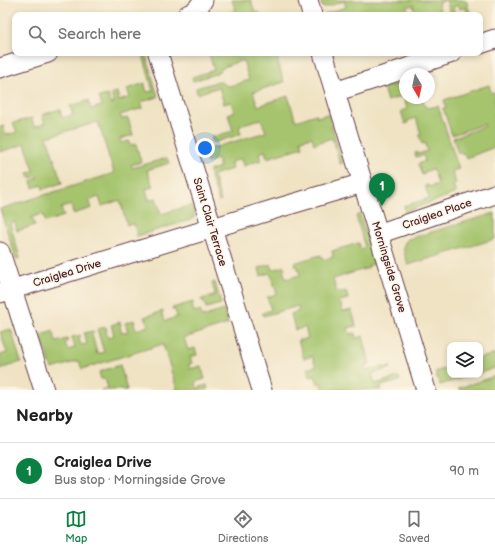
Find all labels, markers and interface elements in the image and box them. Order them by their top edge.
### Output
search box [12,12,483,56]
icon: search [26,23,48,45]
text: Search here [58,25,141,44]
north arrow [399,68,435,104]
your location [195,138,215,158]
pin: 1 [369,173,395,206]
street label: Saint Clair Terrace [190,176,230,268]
street label: Craiglea Place [401,196,474,232]
street label: Morningside Grove [369,220,409,315]
street label: Craiglea Drive [31,256,103,290]
map controls [447,342,483,378]
button: layers [447,342,483,378]
text: Nearby [16,406,73,426]
text: Craiglea Drive [54,453,152,472]
text: 1 [26,463,32,479]
text: 90 m [450,463,479,479]
text: Bus stop · Morningside Grove [54,472,225,488]
tab: Map [65,508,87,545]
tab: Directions [218,508,268,545]
tab: Saved [399,508,430,545]

